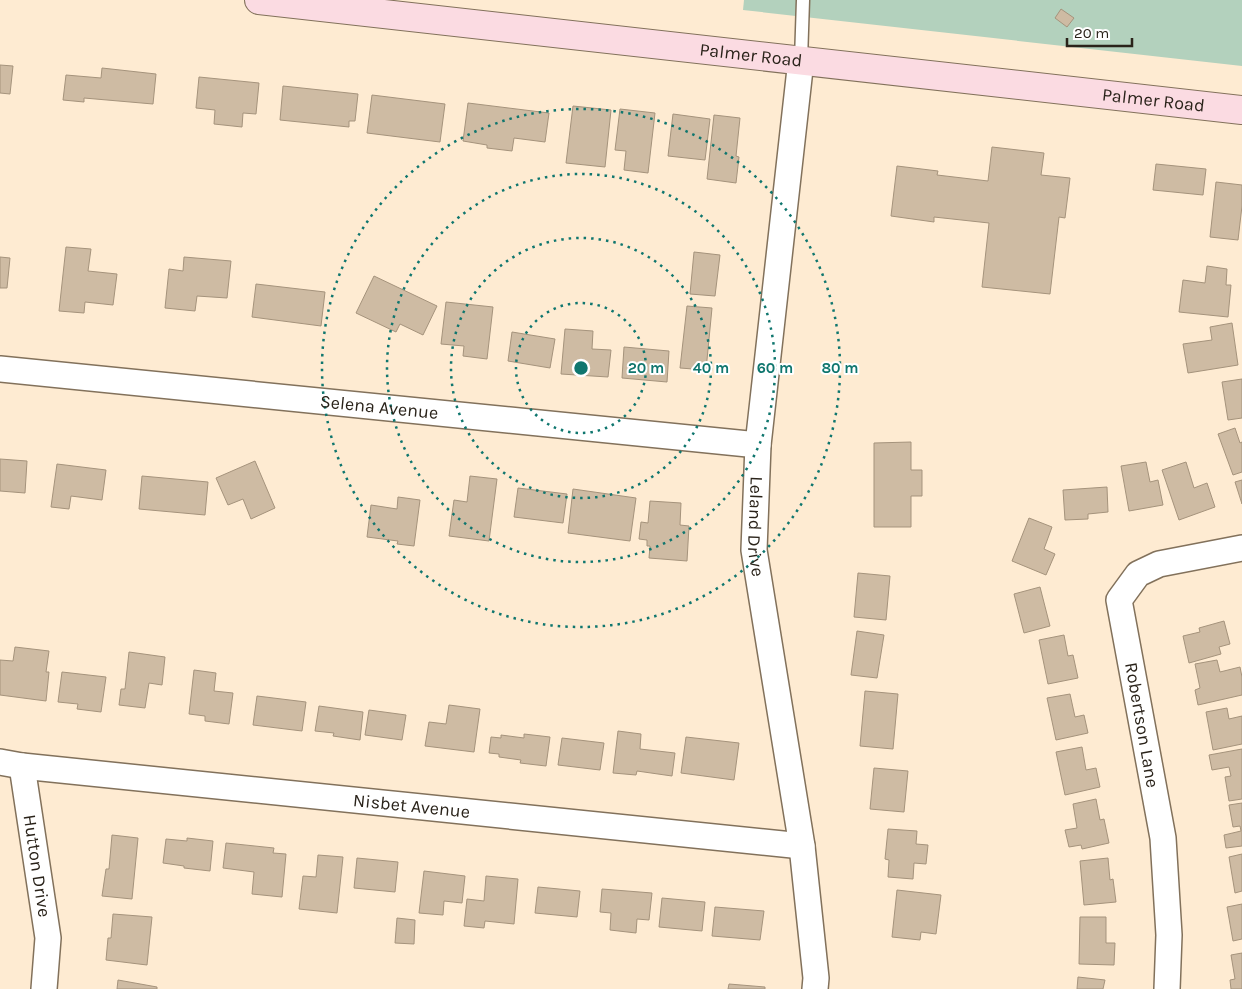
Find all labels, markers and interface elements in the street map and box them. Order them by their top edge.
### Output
scale bar [1067,15,1132,47]
text: 20 m [1074,24,1109,42]
street label: Palmer Road [698,38,803,72]
street label: Palmer Road [1101,83,1206,117]
centre of rings [572,359,590,377]
text: 20 m [628,359,664,377]
text: 40 m [693,359,729,377]
text: 60 m [757,359,793,377]
text: 80 m [821,359,859,377]
street label: Selena Avenue [319,390,439,424]
street label: Leland Drive [743,476,769,578]
street label: Robertson Lane [1120,661,1164,789]
street label: Nisbet Avenue [352,789,471,823]
street label: Hutton Drive [18,813,56,919]

